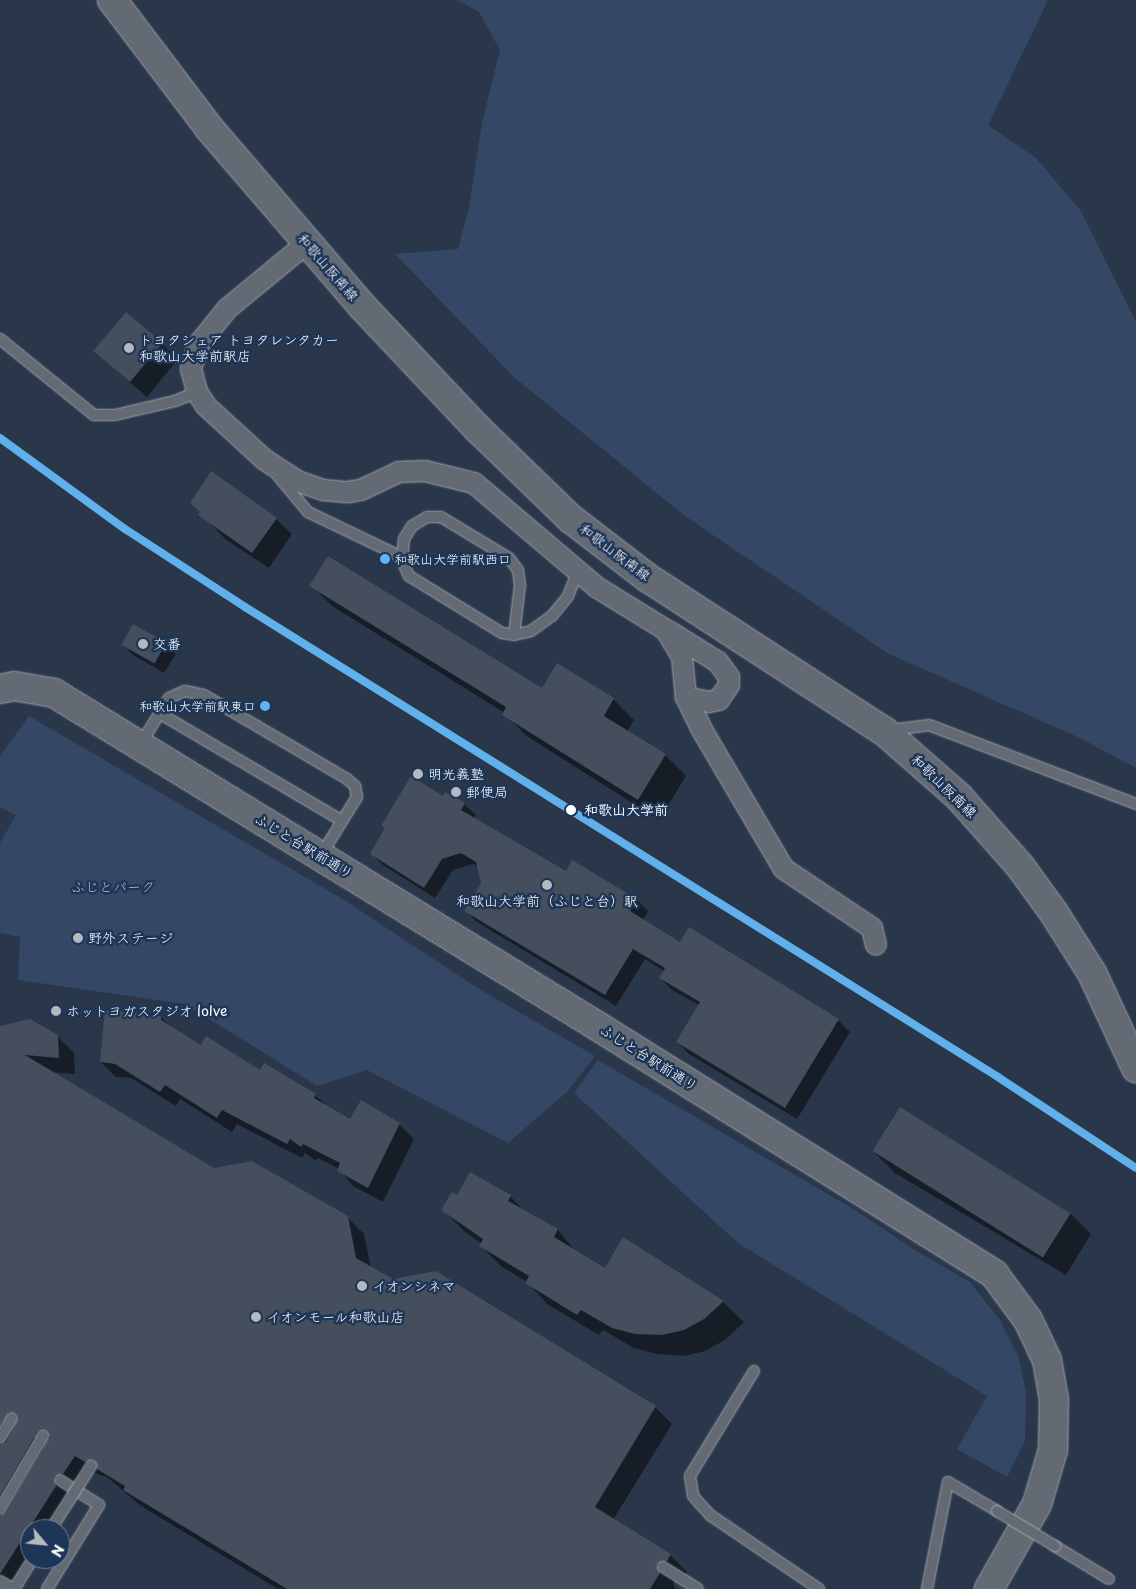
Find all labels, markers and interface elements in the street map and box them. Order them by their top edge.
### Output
street label: 和歌山阪南線 [294,230,362,304]
place label: トヨタシェア トヨタレンタカー 和歌山大学前駅店 [139,332,340,364]
marker: トヨタシェア トヨタレンタカー 和歌山大学前駅店 [123,342,135,354]
street label: 和歌山阪南線 [576,520,654,584]
place label: 和歌山大学前駅西口 [394,551,511,567]
marker: 和歌山大学前駅西口 [380,554,390,564]
place label: 交番 [153,636,181,652]
marker: 交番 [137,638,149,650]
place label: 和歌山大学前駅東口 [139,698,256,714]
marker: 和歌山大学前駅東口 [260,701,270,711]
street label: 和歌山阪南線 [908,751,980,821]
place label: 明光義塾 [428,766,484,782]
marker: 明光義塾 [412,768,424,780]
place label: 郵便局 [466,784,508,800]
marker: 郵便局 [450,786,462,798]
marker: 和歌山大学前 [562,801,580,819]
place label: 和歌山大学前 [584,802,668,818]
street label: ふじと台駅前通り [252,810,356,882]
park label: ふじとパーク [71,879,155,895]
marker: 和歌山大学前（ふじと台）駅 [541,879,553,891]
place label: 和歌山大学前（ふじと台）駅 [456,893,638,909]
place label: 野外ステージ [88,930,172,946]
marker: 野外ステージ [72,932,84,944]
place label: ホットヨガスタジオ loIve [66,1003,227,1019]
marker: ホットヨガスタジオ loIve [50,1005,62,1017]
street label: ふじと台駅前通り [597,1021,701,1095]
place label: イオンシネマ [372,1278,456,1294]
marker: イオンシネマ [356,1280,368,1292]
place label: イオンモール和歌山店 [266,1309,406,1325]
marker: イオンモール和歌山店 [250,1311,262,1323]
north arrow [20,1519,70,1569]
text: N [46,1541,70,1561]

